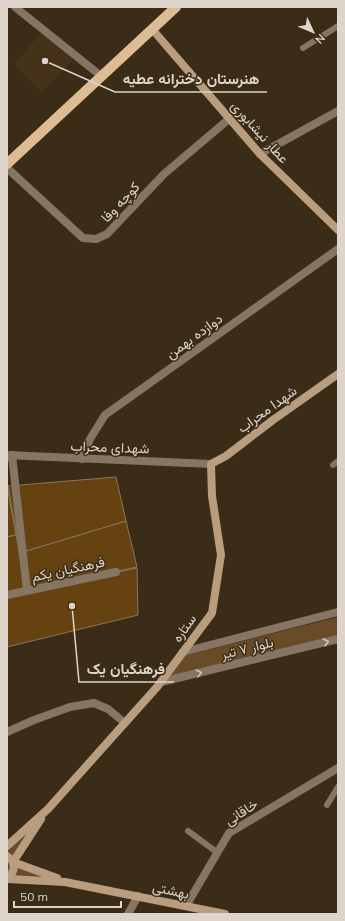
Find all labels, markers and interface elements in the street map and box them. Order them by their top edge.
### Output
north arrow [293,12,333,52]
text: N [312,31,328,47]
callout: هنرستان دخترانه عطیه [115,65,267,92]
text: هنرستان دخترانه عطیه [123,69,259,88]
street label: عطار نیشابوری [227,97,293,167]
street label: کوچه وفا [97,178,144,227]
street label: دوازده بهمن [162,309,226,363]
street label: شهدا محراب [234,381,300,437]
street label: شهدای محراب [70,437,150,457]
street label: فرهنگیان یکم [30,552,106,586]
street label: ستاره [168,610,200,646]
street label: بلوار ۷ تیر [218,633,275,663]
one-way arrow [323,639,329,647]
callout: فرهنگیان یک [79,655,174,682]
text: فرهنگیان یک [87,659,165,678]
one-way arrow [196,669,203,677]
street label: خاقانی [221,795,261,829]
street label: بهشتی [151,877,191,903]
scale bar [14,883,121,909]
text: 50 m [20,889,48,904]

